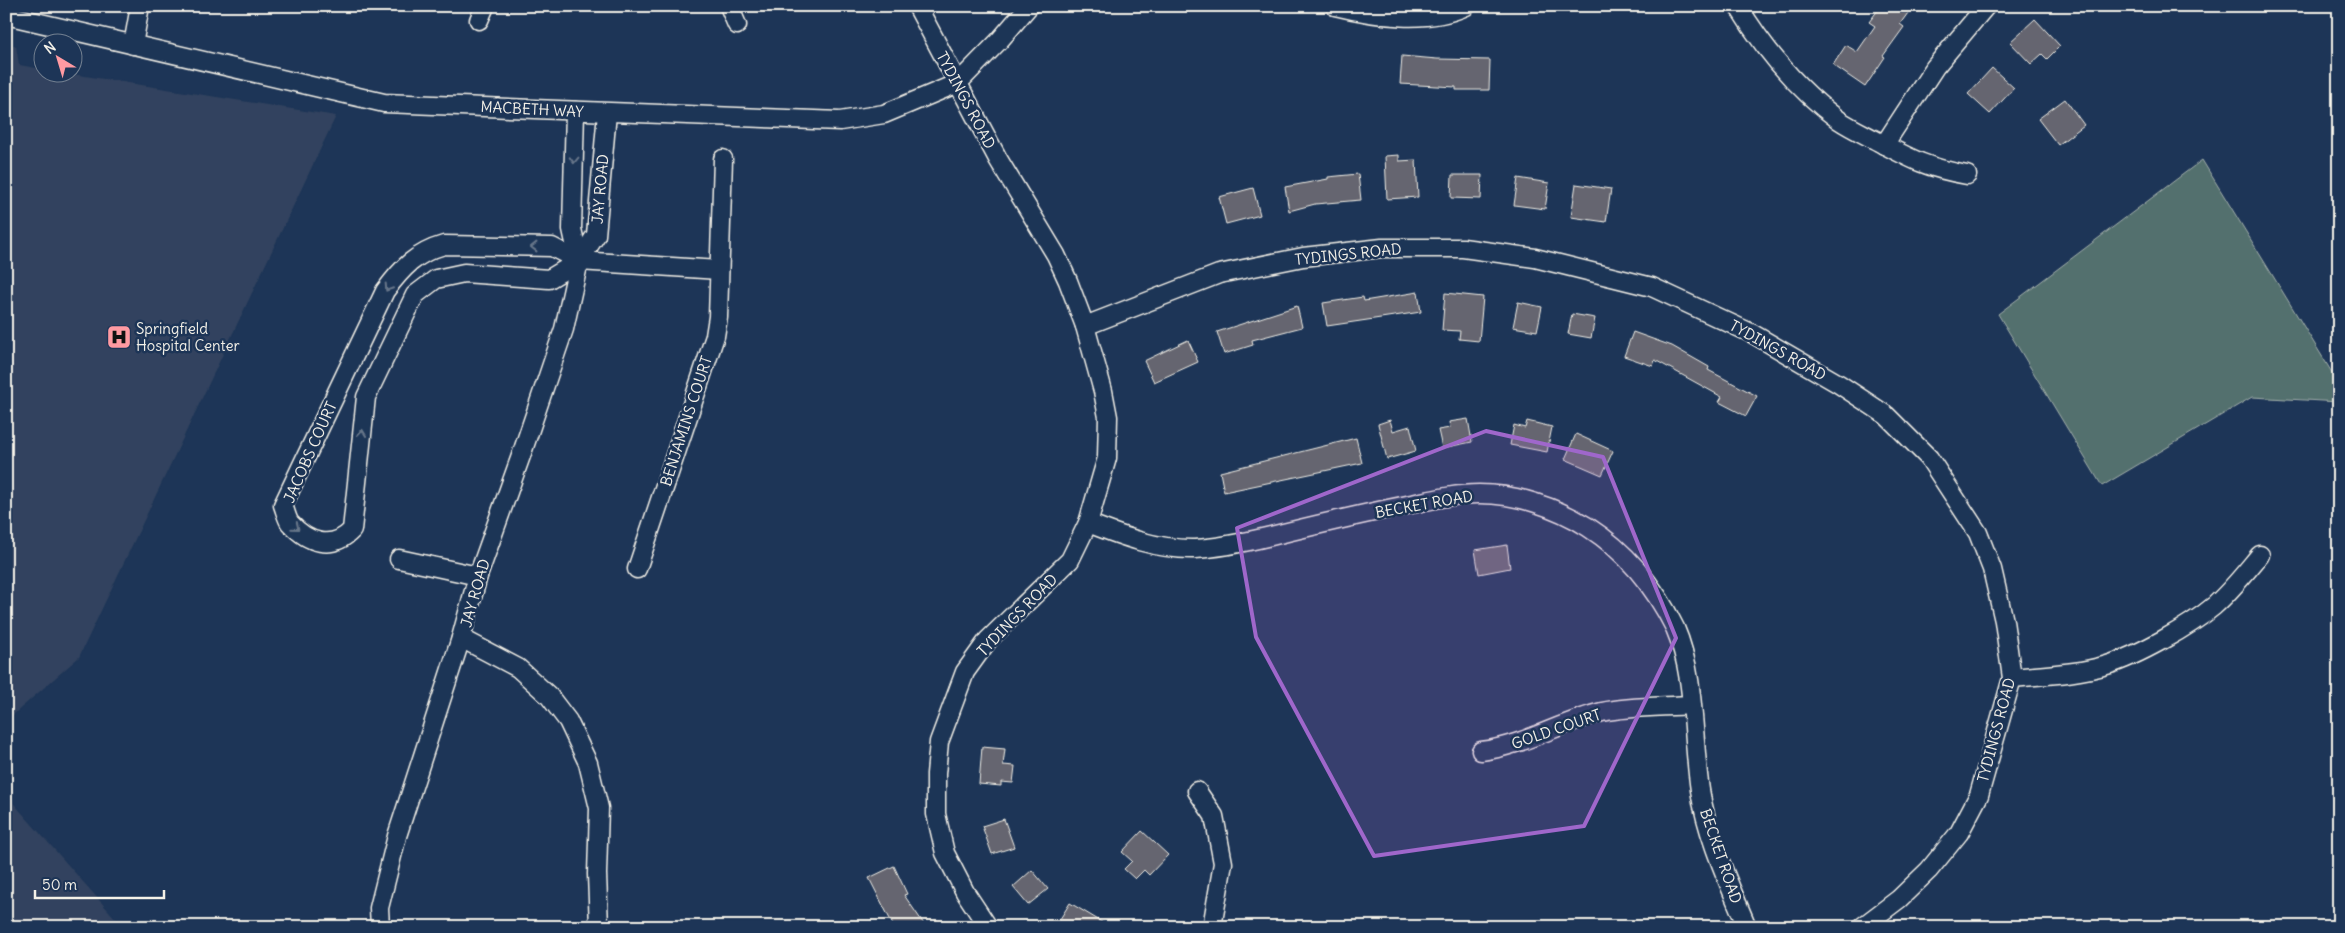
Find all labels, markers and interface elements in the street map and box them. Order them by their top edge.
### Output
north arrow [32,32,82,82]
text: N [41,38,59,58]
street label: TYDINGS ROAD [932,48,1000,152]
street label: MACBETH WAY [480,97,585,121]
street label: JAY ROAD [587,153,613,225]
one-way arrow [568,156,579,164]
street label: TYDINGS ROAD [1294,239,1402,269]
one-way arrow [529,242,537,252]
one-way arrow [385,282,394,292]
street label: TYDINGS ROAD [1726,316,1830,384]
place label: Springfield Hospital Center [136,319,240,355]
hospital icon: Springfield Hospital Center [106,324,132,350]
street label: BENJAMINS COURT [656,353,716,488]
street label: JACOBS COURT [279,398,341,506]
one-way arrow [356,429,367,437]
street label: BECKET ROAD [1374,486,1474,522]
one-way arrow [290,522,299,530]
street label: JAY ROAD [456,557,494,629]
street label: TYDINGS ROAD [973,570,1061,660]
street label: TYDINGS ROAD [1973,676,2019,784]
street label: GOLD COURT [1509,705,1603,753]
street label: BECKET ROAD [1696,806,1746,906]
scale bar [35,868,164,900]
text: 50 m [42,875,77,894]

